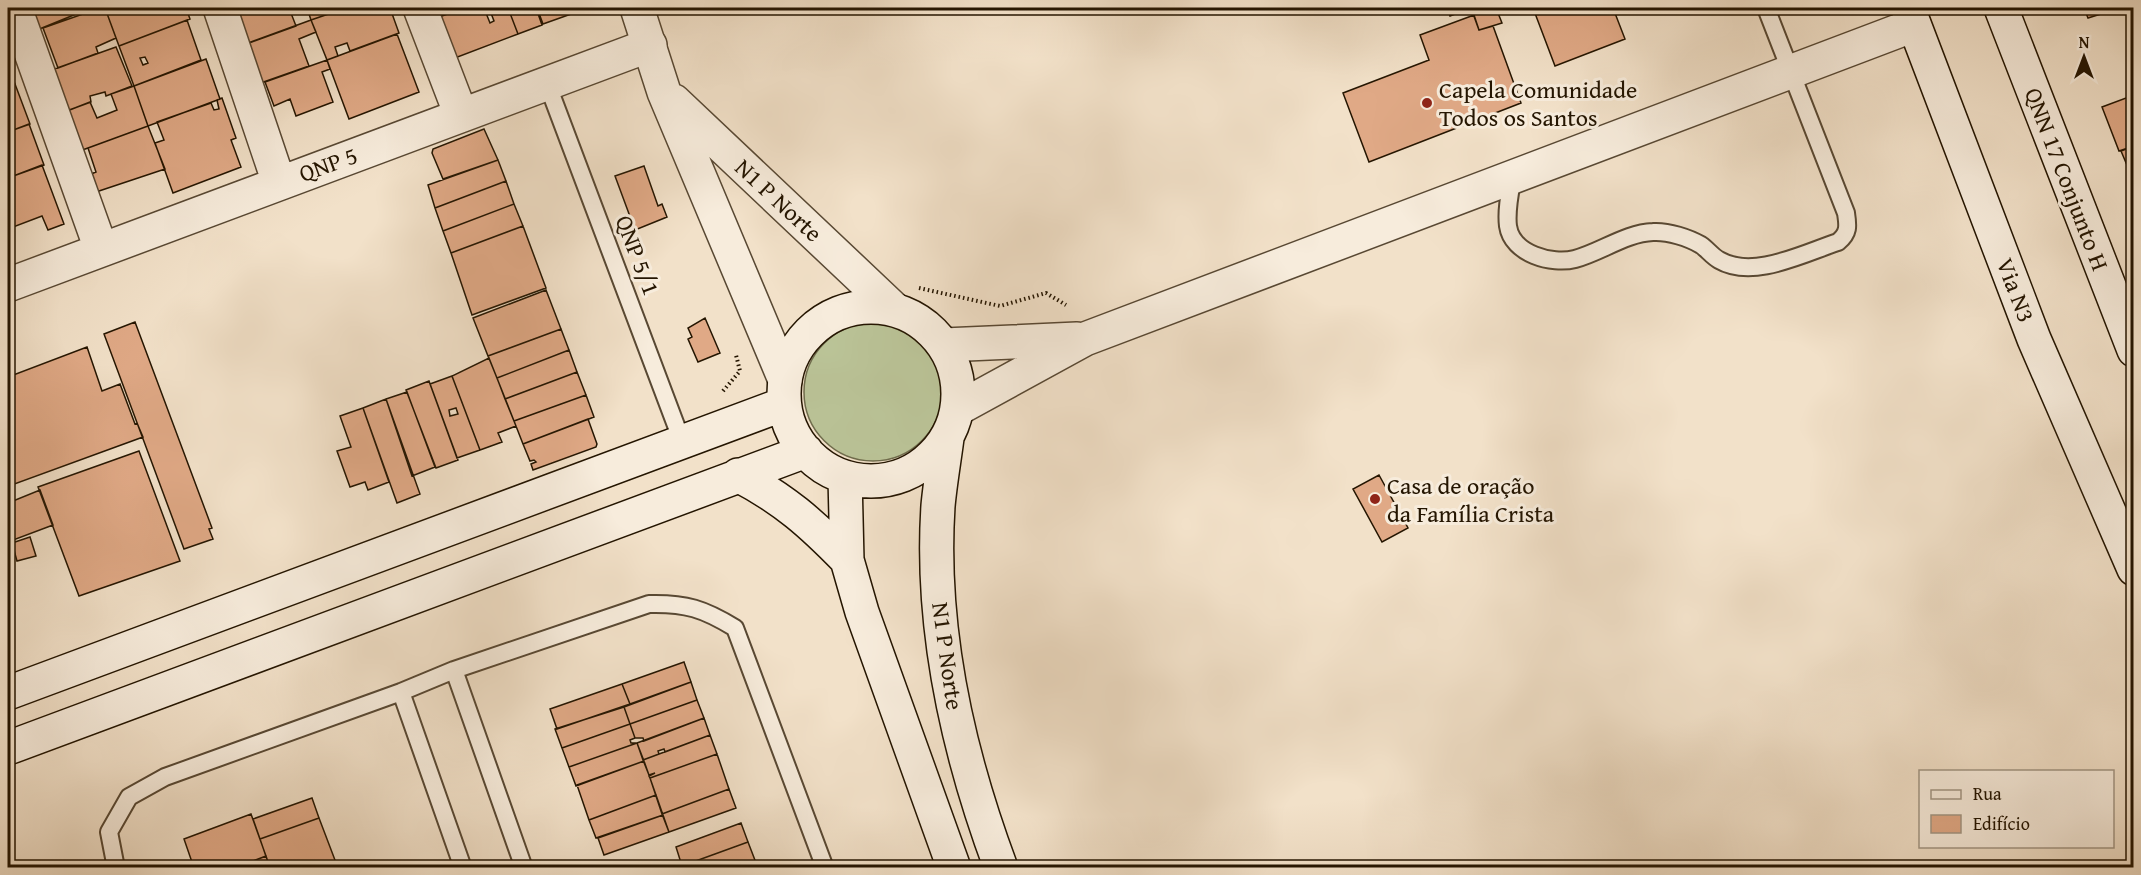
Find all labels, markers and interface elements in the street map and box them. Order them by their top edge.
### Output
north arrow [2054,27,2114,87]
text: N [2079,30,2090,54]
place label: Capela Comunidade Todos os Santos [1439,72,1637,135]
street label: QNN 17 Conjunto H [2016,83,2118,276]
marker: Capela Comunidade Todos os Santos [1420,96,1434,110]
street label: QNP 5 [294,137,362,191]
street label: N1 P Norte [727,150,831,250]
street label: QNP 5/1 [607,210,669,300]
street label: Via N3 [1988,253,2044,327]
place label: Casa de oração da Família Crista [1387,468,1555,531]
marker: Casa de oração da Família Crista [1368,492,1382,506]
street label: N1 P Norte [923,600,973,712]
legend [1919,770,2114,848]
text: Rua [1973,780,2002,807]
text: Edifício [1973,810,2030,837]

